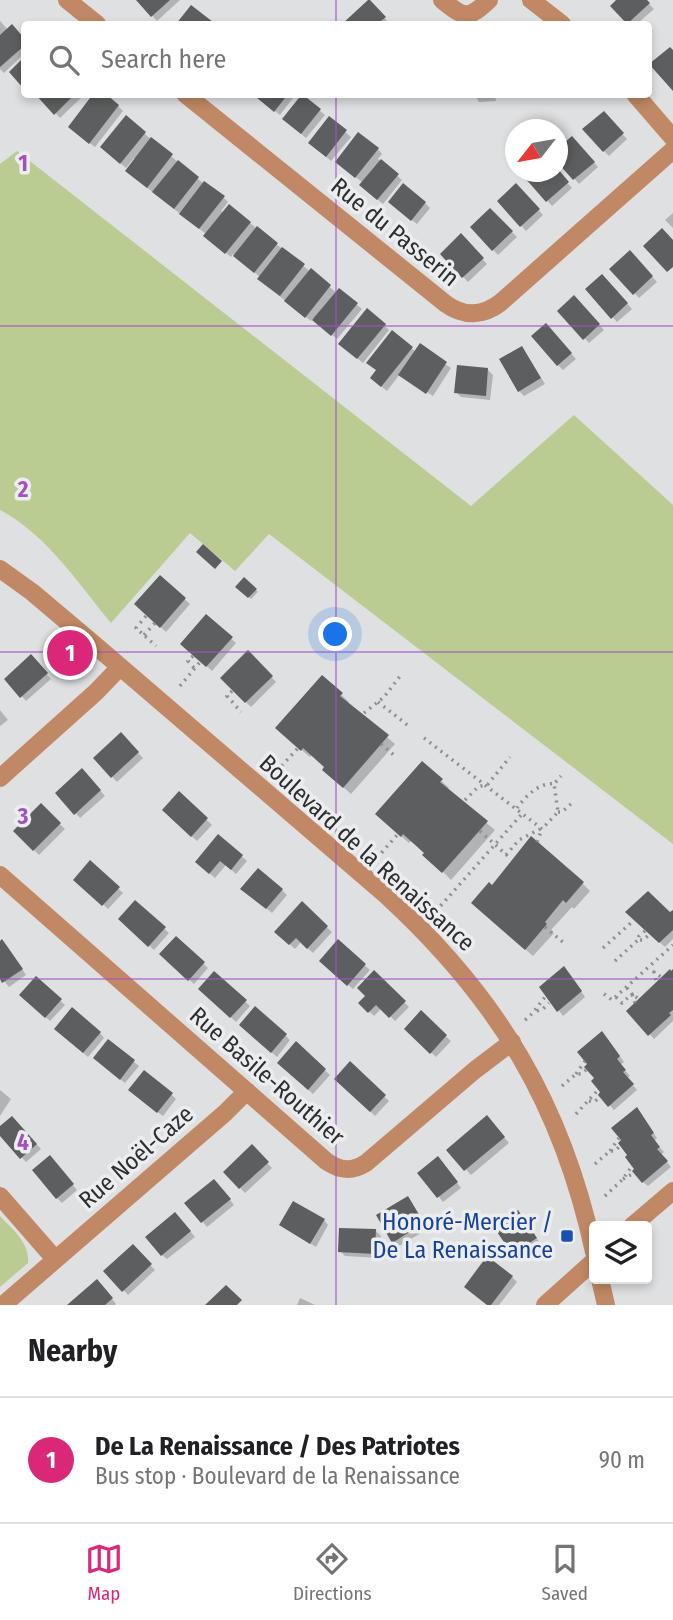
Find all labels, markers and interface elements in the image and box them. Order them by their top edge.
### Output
search box [21,21,652,98]
icon: search [45,41,83,79]
text: Search here [101,44,226,75]
north arrow [505,119,568,182]
text: 1 [18,149,28,177]
street label: Rue du Passerin [325,172,465,292]
text: 2 [17,475,29,503]
your location [318,617,352,651]
pin: 1 [47,627,93,679]
street label: Boulevard de la Renaissance [254,749,480,957]
text: 3 [17,802,29,830]
street label: Rue Basile-Routhier [184,1001,351,1151]
street label: Rue Noël-Caze [73,1100,199,1214]
text: 4 [17,1128,29,1156]
place label: Honoré-Mercier / De La Renaissance [372,1208,553,1264]
map controls [589,1221,652,1284]
button: layers [589,1221,652,1284]
marker: Honoré-Mercier / De La Renaissance [559,1228,575,1244]
text: Nearby [28,1333,117,1369]
text: De La Renaissance / Des Patriotes [95,1431,460,1462]
text: 1 [46,1446,56,1474]
text: 90 m [599,1446,645,1474]
text: Bus stop · Boulevard de la Renaissance [95,1462,460,1490]
tab: Map [85,1540,123,1605]
tab: Directions [293,1540,372,1605]
tab: Saved [542,1540,588,1605]

